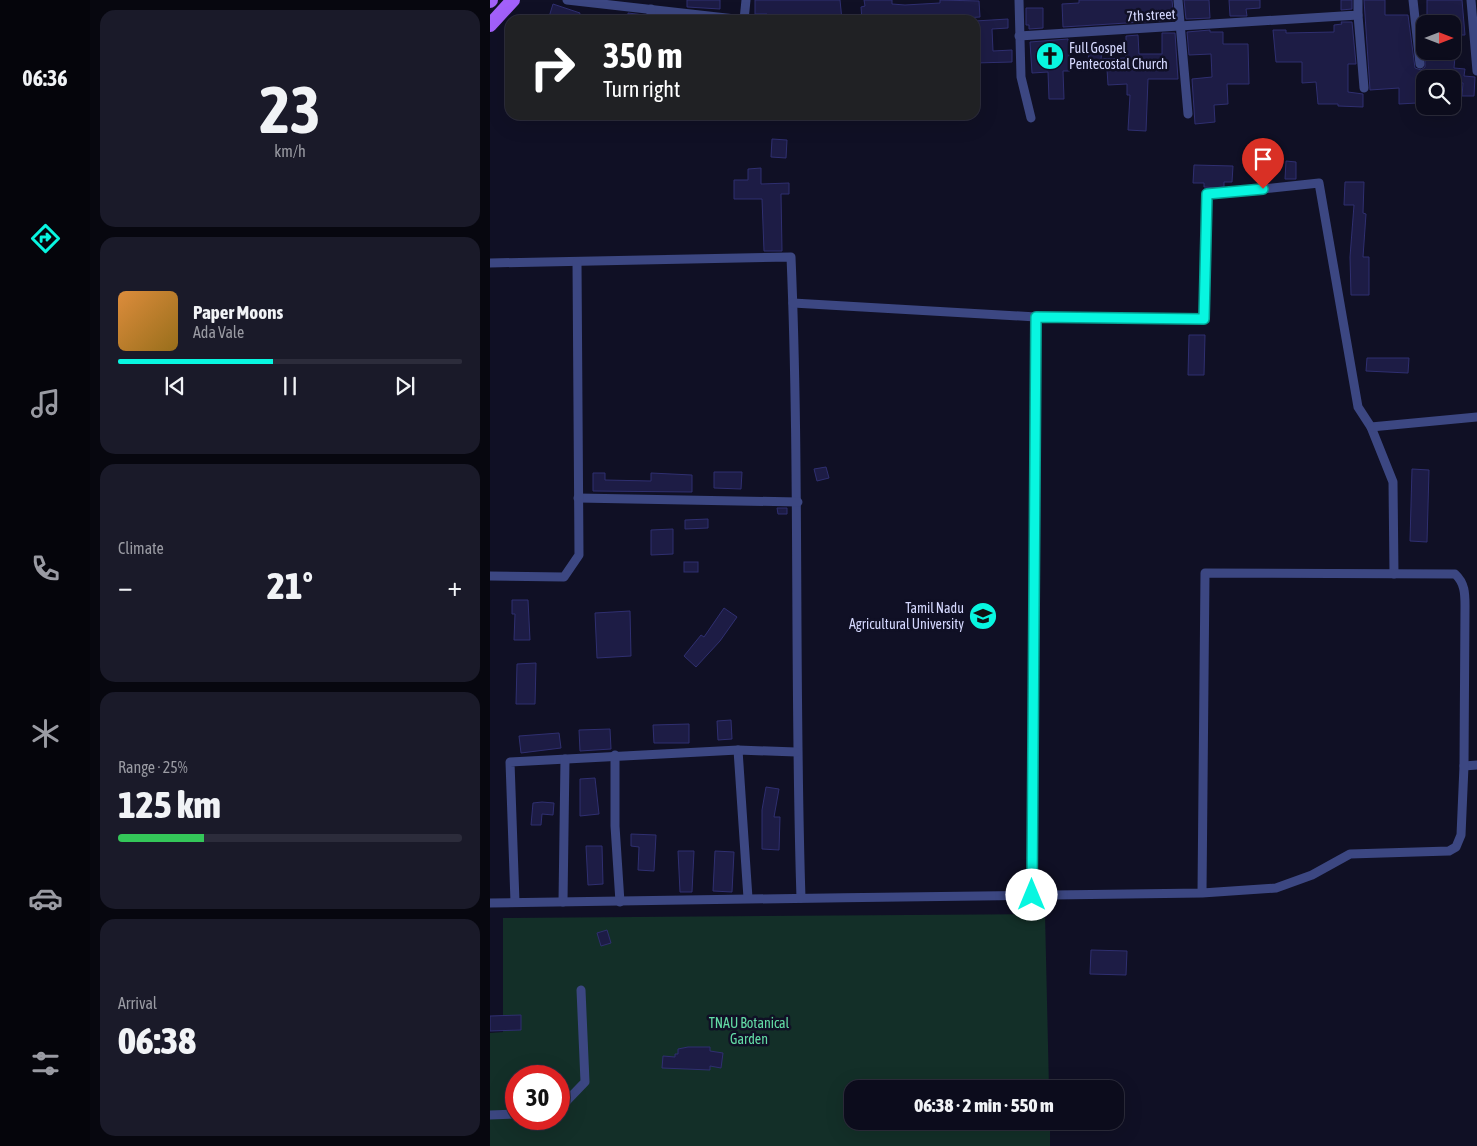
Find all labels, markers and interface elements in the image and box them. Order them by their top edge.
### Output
street label: 7th street [1126,6,1176,24]
north arrow [1416,15,1461,60]
map controls [1416,15,1461,115]
icon: right [520,35,585,100]
text: 350 m [603,35,682,75]
place label: Full Gospel Pentecostal Church [1069,40,1168,72]
church icon: Full Gospel Pentecostal Church [1035,41,1065,71]
text: 06:36 [22,65,68,91]
button: search [1416,70,1461,115]
text: 23 [259,72,321,147]
text: Turn right [603,76,680,102]
pin [1242,138,1284,189]
text: km/h [274,142,306,160]
icon: arrive [1249,145,1277,173]
icon: directions [28,221,63,256]
text: Paper Moons [193,301,283,323]
text: Ada Vale [193,323,244,341]
icon: previous [161,372,189,400]
icon: pause [276,372,304,400]
icon: next [391,372,419,400]
icon: music [28,386,63,421]
text: Climate [118,539,164,557]
icon: phone [28,551,63,586]
text: 21° [267,564,313,607]
text: − [118,570,133,602]
text: + [447,570,462,602]
place label: Tamil Nadu Agricultural University [849,600,964,632]
school or university icon: Tamil Nadu Agricultural University [968,601,998,631]
icon: climate [28,716,63,751]
text: Range · 25% [118,758,188,776]
text: 125 km [118,783,221,826]
position arrow [1005,868,1057,920]
icon: car [28,881,63,916]
text: Arrival [118,994,157,1012]
park label: TNAU Botanical Garden [709,1015,790,1047]
text: 06:38 [118,1019,196,1062]
icon: filters [28,1046,63,1081]
speed limit sign: 30 [505,1065,570,1130]
text: 06:38 · 2 min · 550 m [914,1094,1054,1116]

